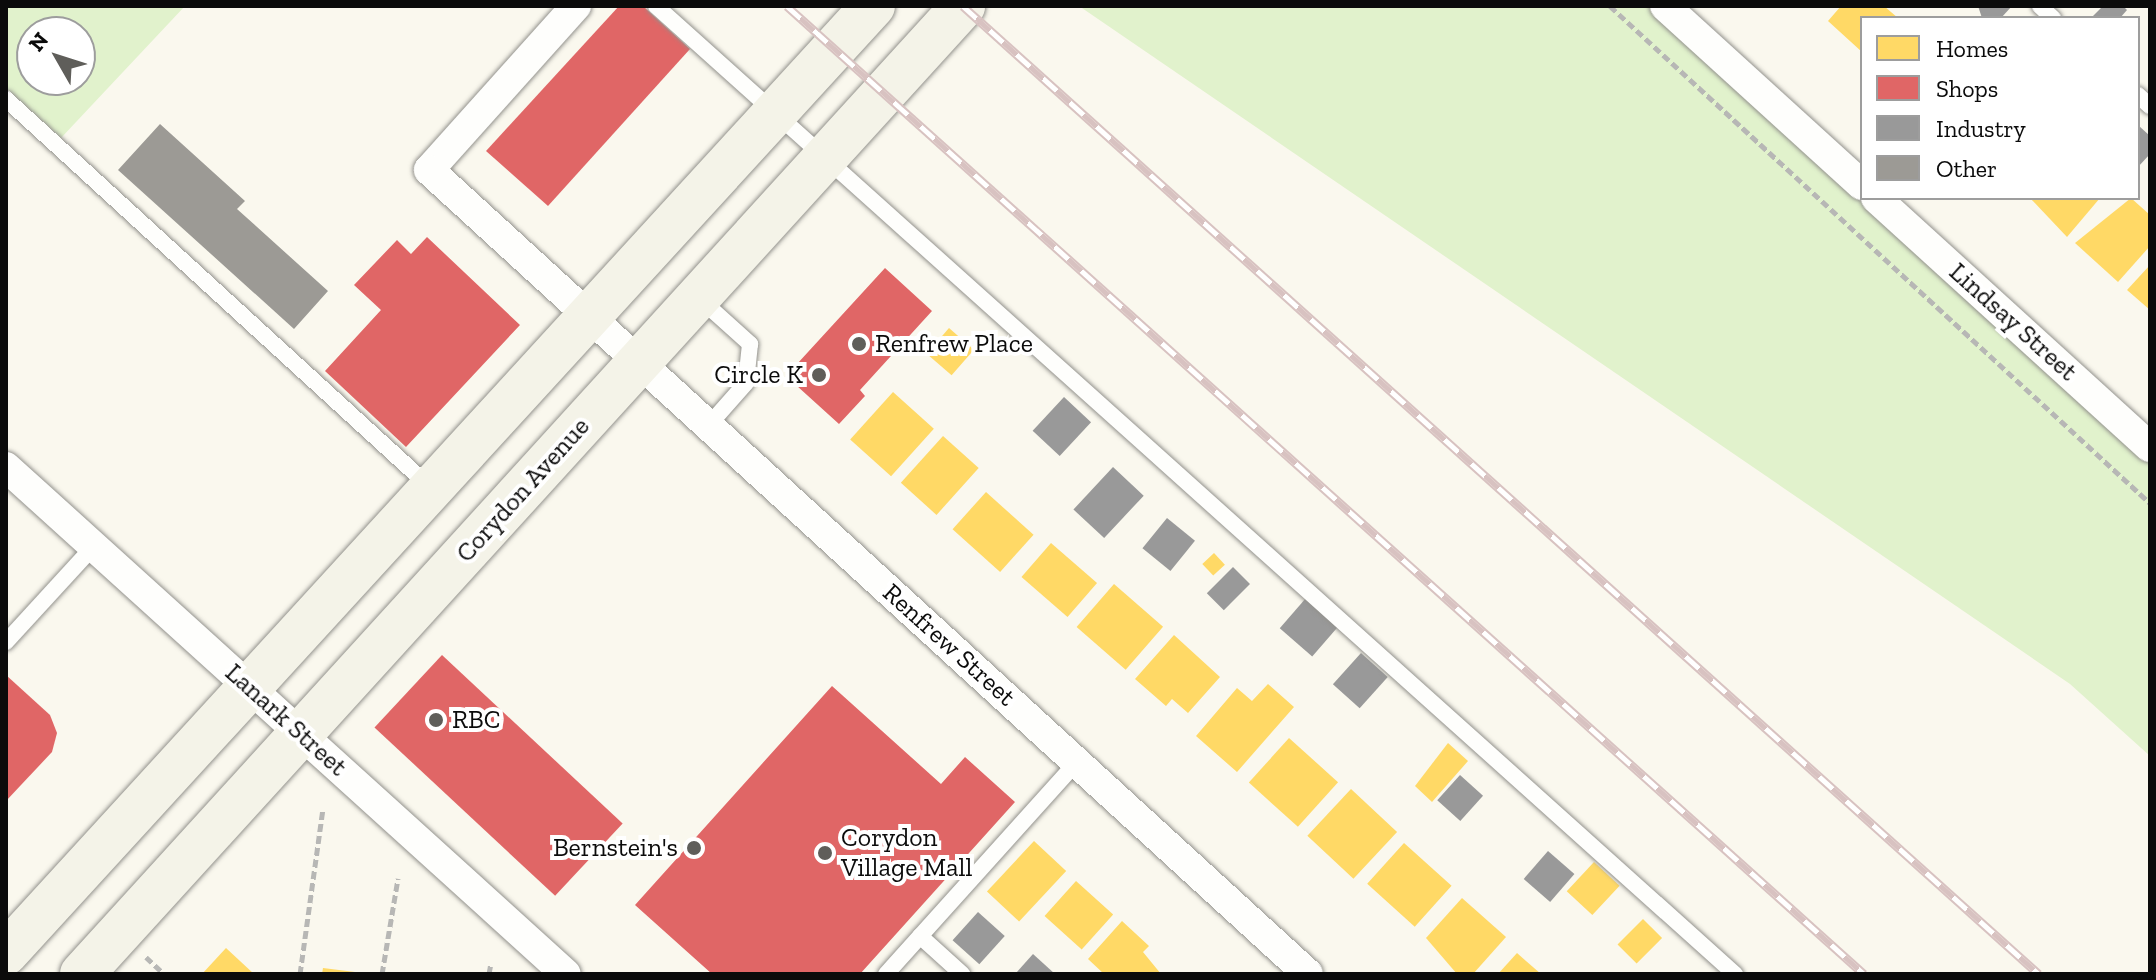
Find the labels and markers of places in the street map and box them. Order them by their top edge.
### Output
place label: Renfrew Place [875,328,1033,360]
marker: Renfrew Place [850,335,868,353]
place label: Circle K [714,359,803,391]
marker: Circle K [810,366,828,384]
place label: RBC [452,704,501,736]
marker: RBC [427,711,445,729]
place label: Corydon Village Mall [841,822,972,884]
place label: Bernstein's [553,832,678,864]
marker: Bernstein's [685,839,703,857]
marker: Corydon Village Mall [816,844,834,862]

